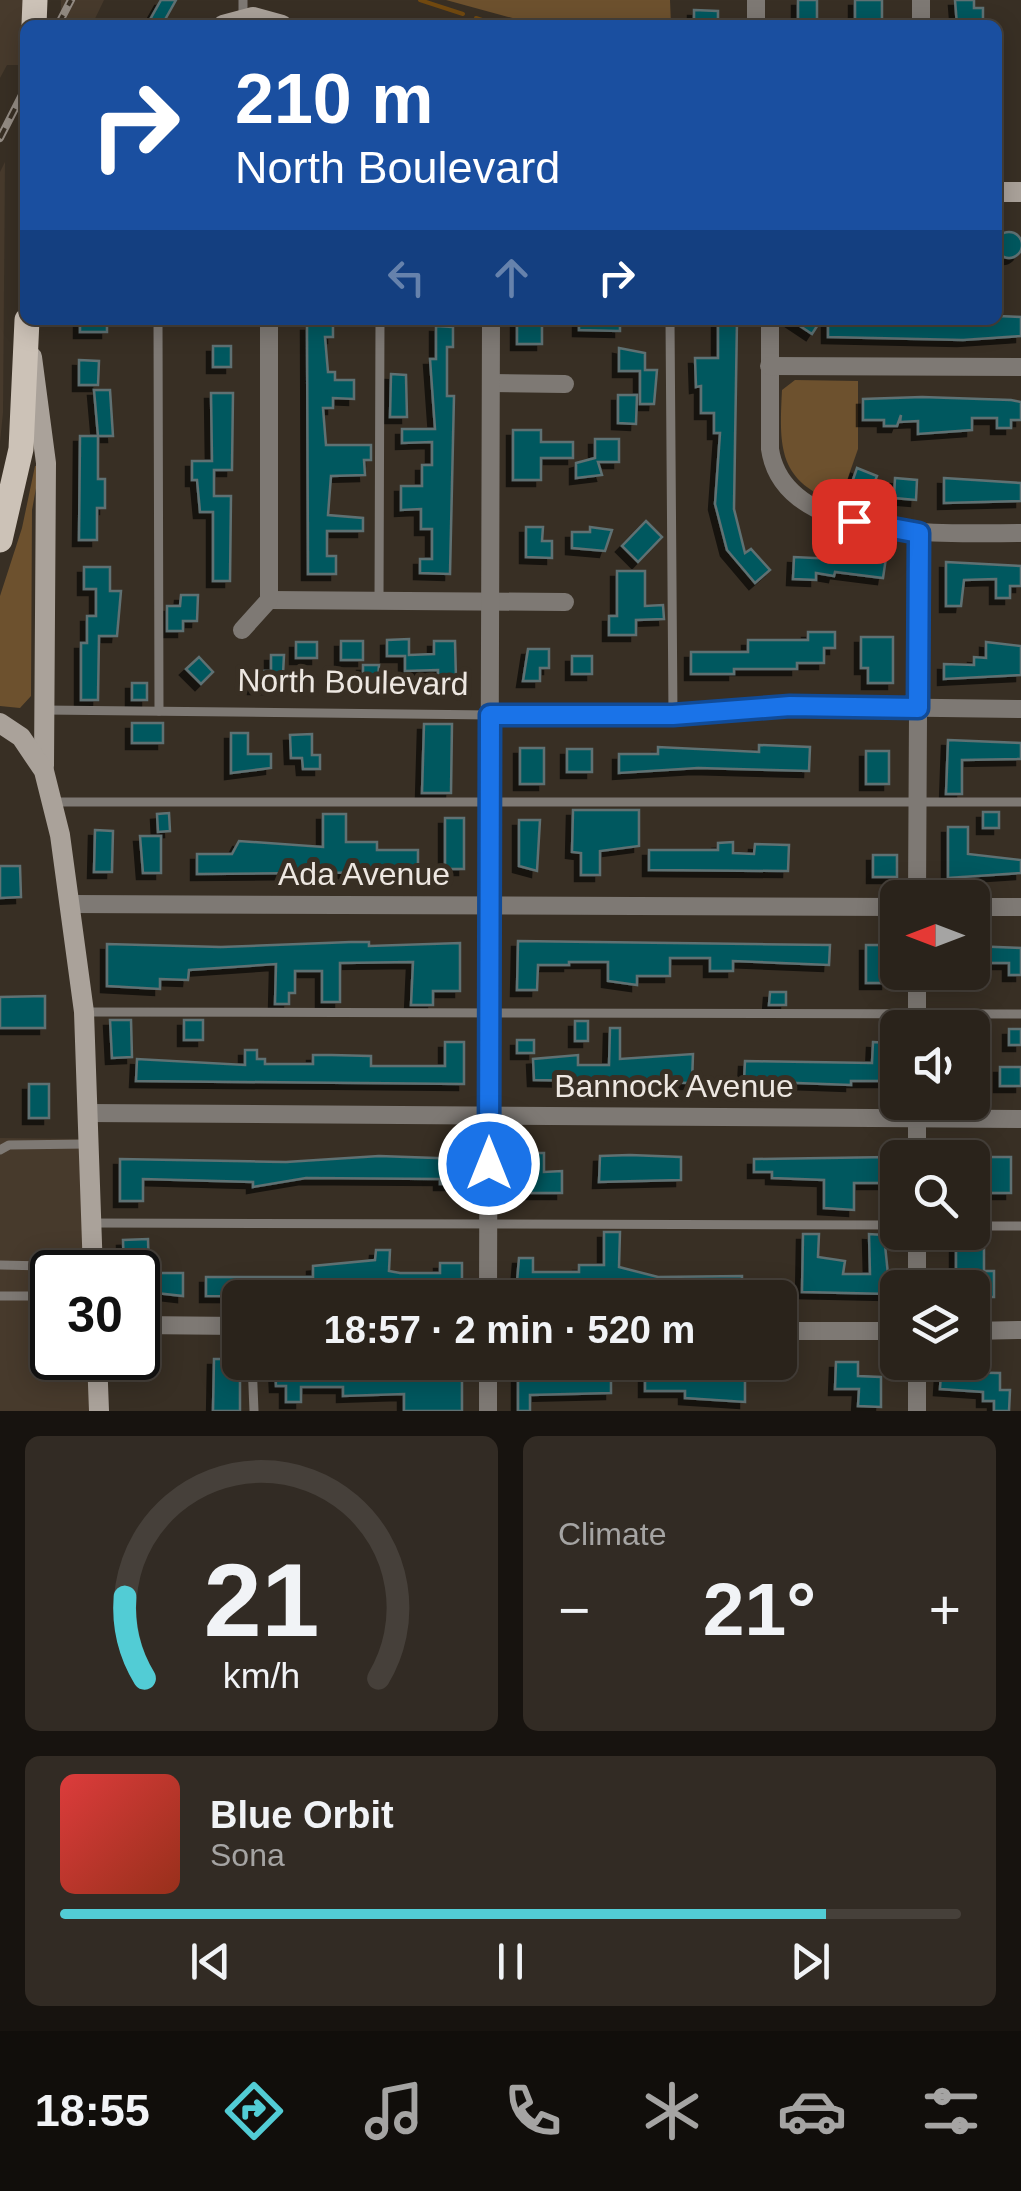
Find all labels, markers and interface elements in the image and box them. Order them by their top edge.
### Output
icon: right [70,60,200,190]
text: 210 m [235,60,433,138]
text: North Boulevard [235,142,560,193]
icon: left [379,250,434,305]
icon: ahead [484,250,539,305]
icon: right [589,250,644,305]
pin [812,479,897,564]
icon: arrive [827,494,882,549]
street label: North Boulevard [237,662,469,702]
street label: Ada Avenue [278,856,450,892]
north arrow [880,880,990,990]
map controls [880,880,990,1380]
button: sound [880,1010,990,1120]
street label: Bannock Avenue [554,1068,794,1104]
position arrow [437,1112,541,1216]
button: search [880,1140,990,1250]
speed limit sign: 30 [30,1250,160,1380]
button: layers [880,1270,990,1380]
text: 18:57 · 2 min · 520 m [324,1309,695,1351]
text: Climate [558,1516,666,1552]
text: 21 [204,1542,319,1658]
text: 21° [703,1567,816,1651]
text: − [558,1579,590,1641]
text: + [929,1579,961,1641]
text: km/h [223,1656,300,1696]
text: Blue Orbit [210,1794,394,1836]
text: Sona [210,1837,285,1873]
icon: previous [183,1934,238,1989]
icon: pause [483,1934,538,1989]
icon: next [783,1934,838,1989]
icon: directions [219,2076,289,2146]
icon: music [359,2076,429,2146]
icon: phone [498,2076,568,2146]
icon: climate [637,2076,707,2146]
icon: car [777,2076,847,2146]
icon: filters [916,2076,986,2146]
text: 18:55 [35,2085,150,2136]

